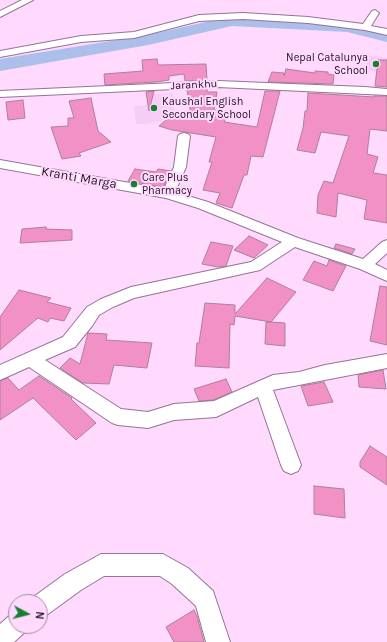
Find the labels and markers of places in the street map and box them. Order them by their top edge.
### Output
place label: Nepal Catalunya School [286,51,368,77]
marker: Nepal Catalunya School [371,59,381,69]
place label: Kaushal English Secondary School [162,95,251,121]
marker: Kaushal English Secondary School [149,103,159,113]
place label: Care Plus Pharmacy [142,171,192,197]
marker: Care Plus Pharmacy [129,179,139,189]

